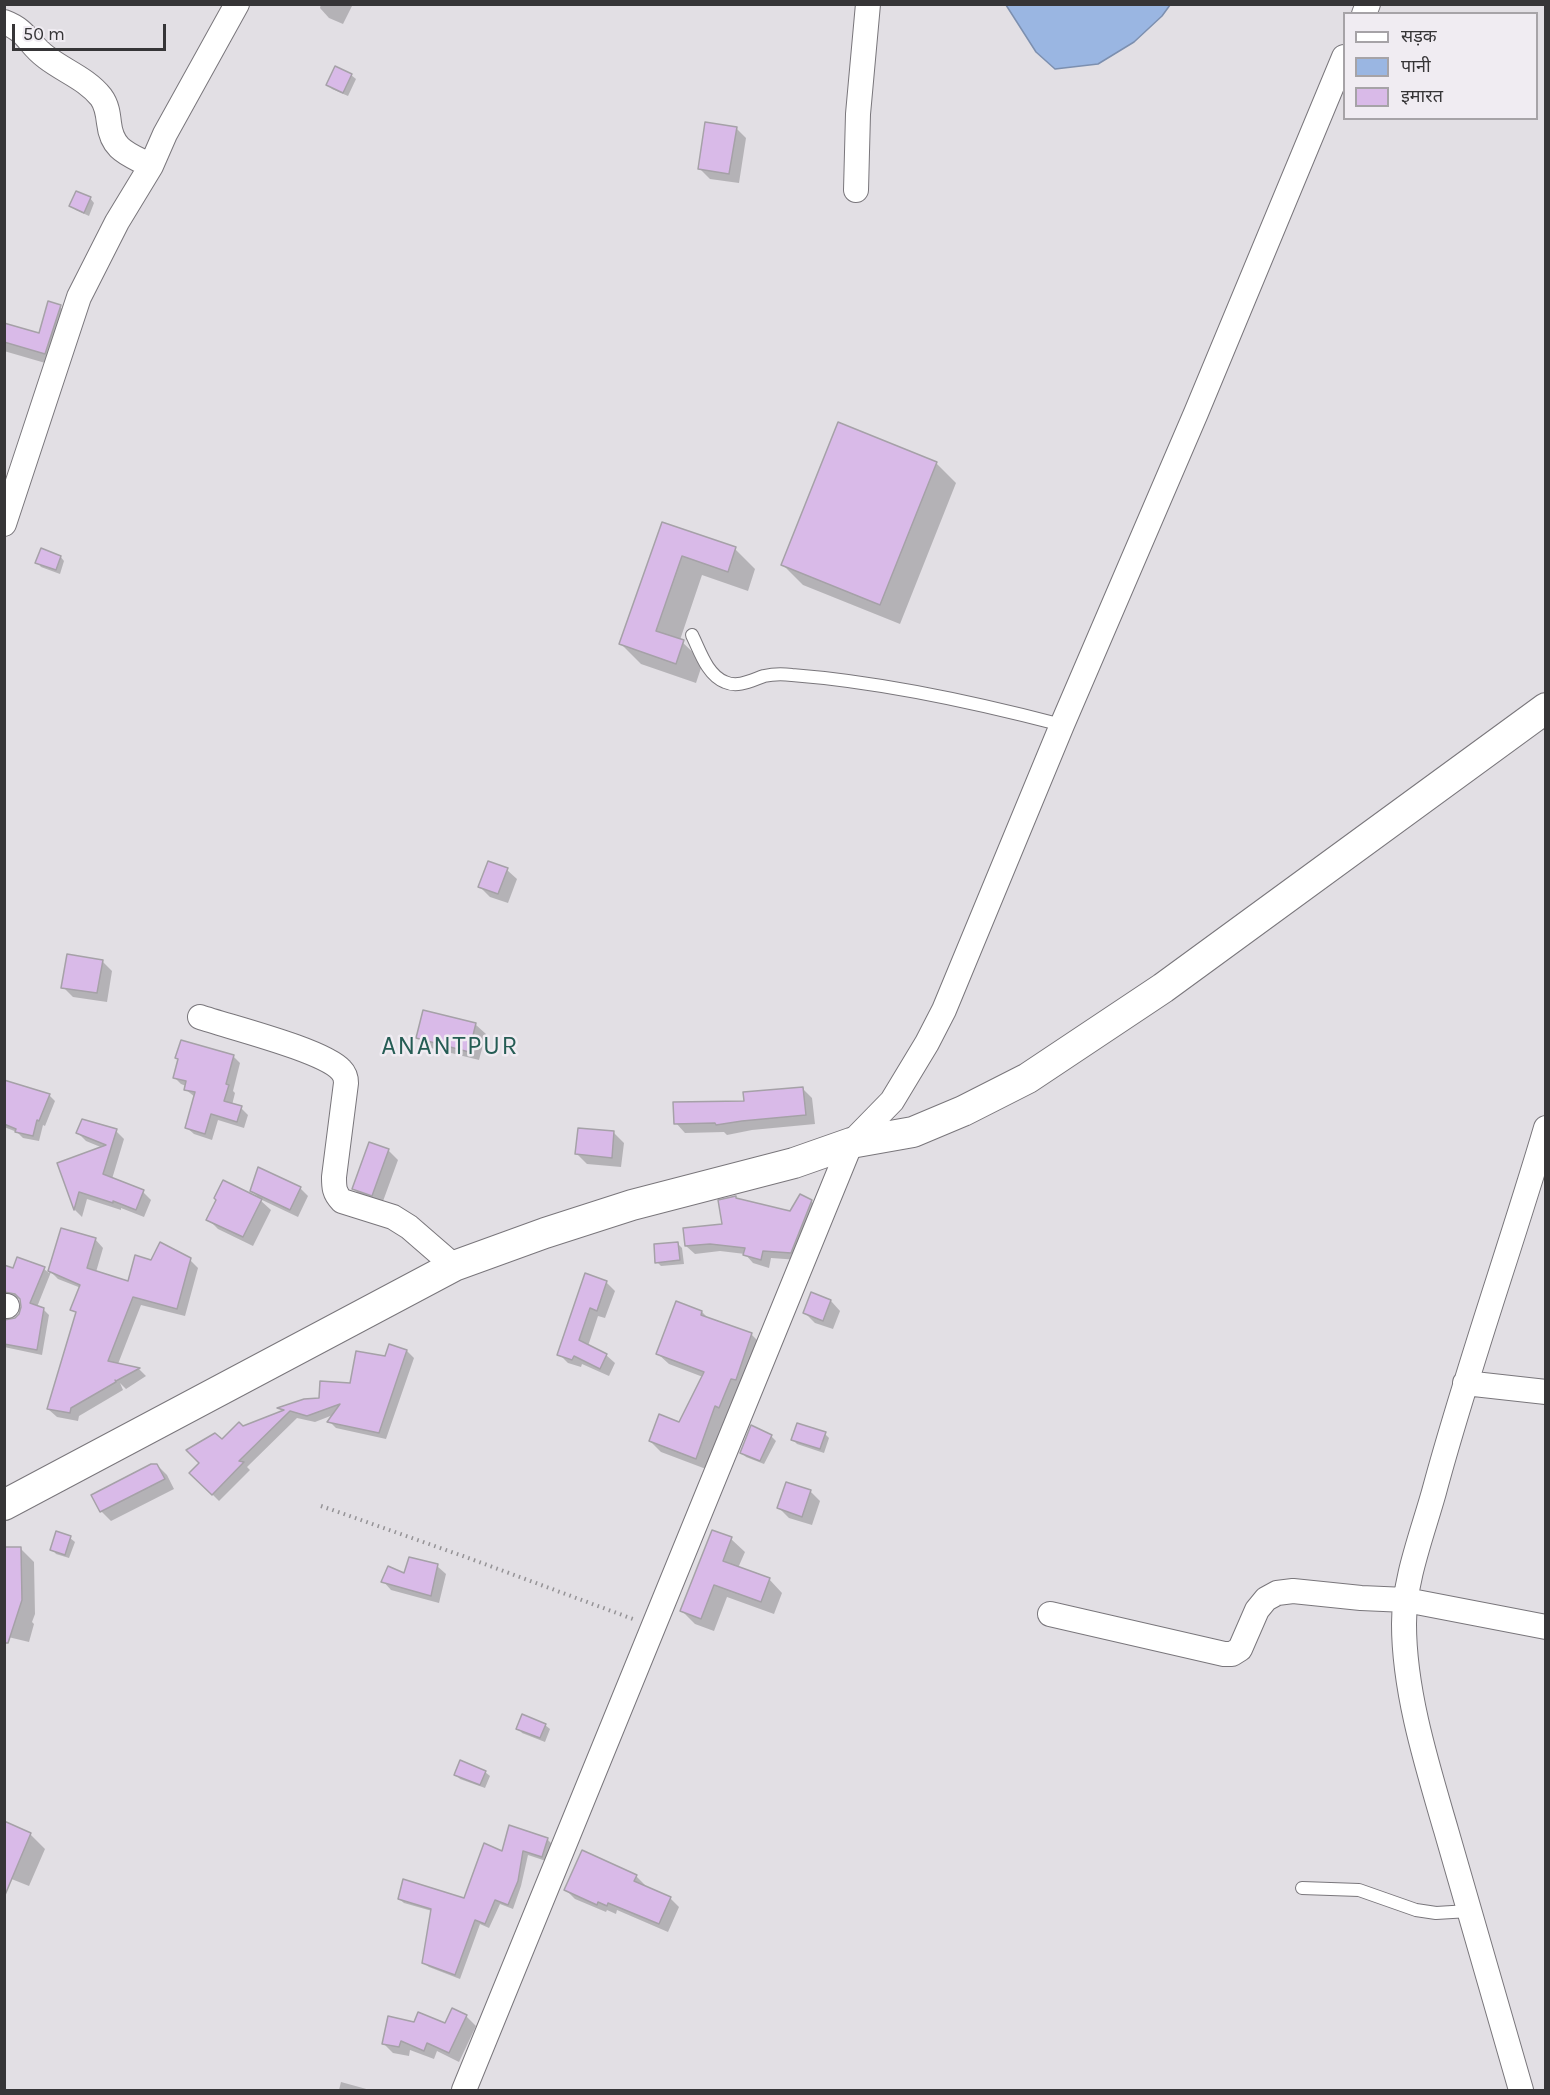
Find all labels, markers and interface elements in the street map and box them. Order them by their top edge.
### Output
scale bar [15,12,170,50]
legend [1343,12,1538,120]
text: 50 m [23,23,65,45]
text: सड़क [1401,25,1437,47]
text: पानी [1401,55,1431,77]
text: इमारत [1401,85,1443,107]
district label: ANANTPUR [381,1031,519,1063]

